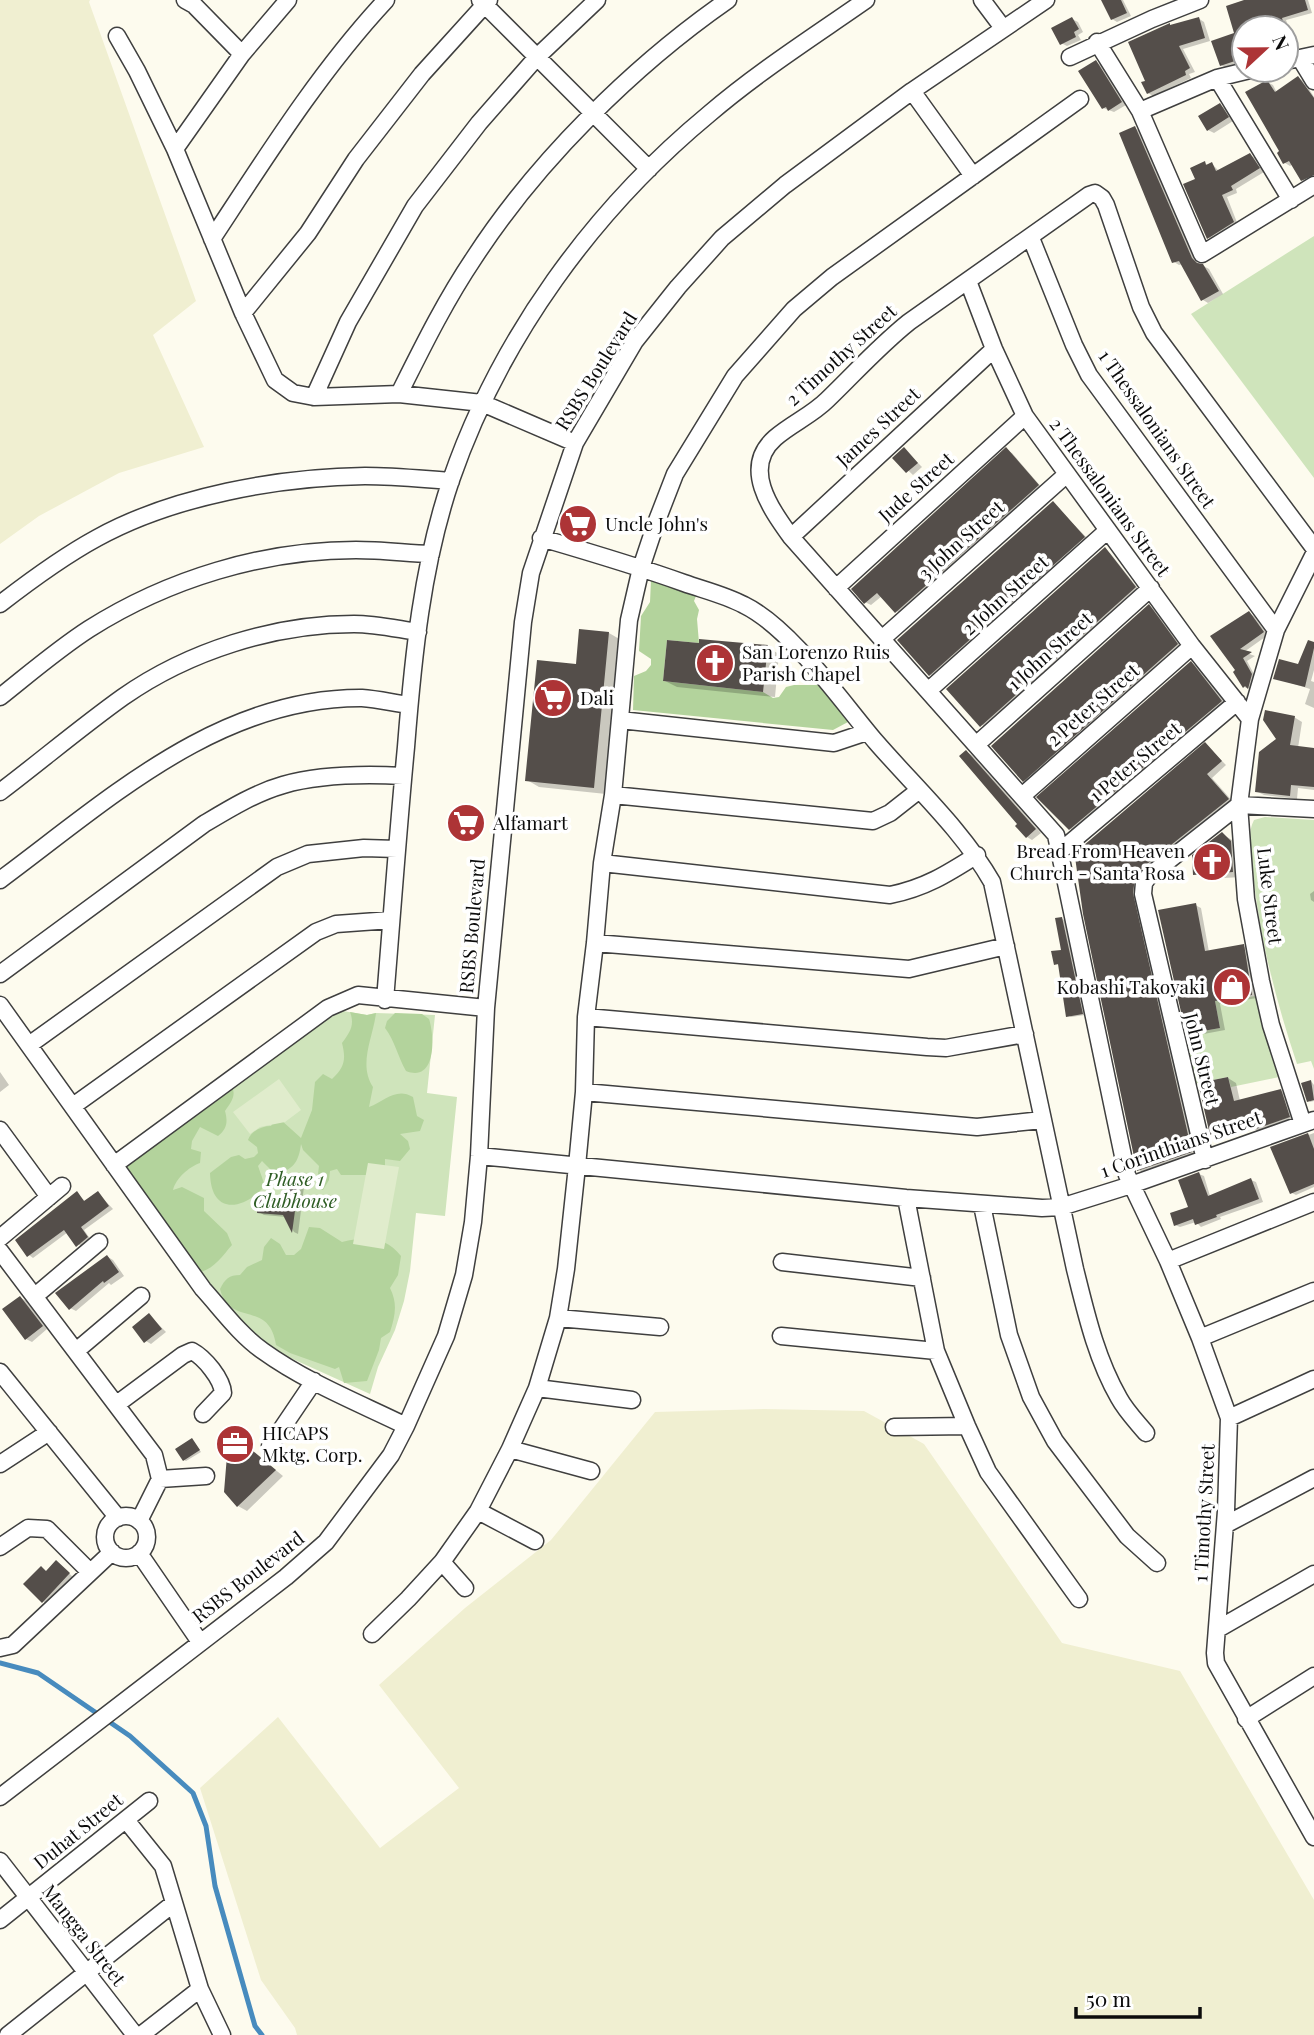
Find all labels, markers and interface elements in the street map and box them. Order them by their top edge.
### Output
north arrow [1230,14,1300,84]
text: N [1267,31,1296,54]
street label: 2 Timothy Street [779,297,901,411]
street label: RSBS Boulevard [548,306,642,435]
street label: 1 Thessalonians Street [1093,344,1222,513]
street label: James Street [829,380,925,473]
street label: 2 Thessalonians Street [1044,412,1177,581]
street label: Jude Street [871,445,959,528]
street label: 3 John Street [912,493,1009,585]
supermarket icon: Uncle John's [557,503,599,545]
place label: Uncle John's [605,510,708,536]
street label: 2 John Street [955,548,1053,640]
street label: 1 John Street [1001,605,1098,695]
place label: San Lorenzo Ruis Parish Chapel [742,638,890,686]
church icon: San Lorenzo Ruis Parish Chapel [694,642,736,684]
street label: 2 Peter Street [1041,657,1144,752]
supermarket icon: Dali [532,677,574,719]
place label: Dali [580,684,615,710]
street label: 1 Peter Street [1083,715,1186,807]
supermarket icon: Alfamart [445,802,487,844]
place label: Alfamart [492,809,568,835]
place label: Bread From Heaven Church - Santa Rosa [1010,837,1186,885]
church icon: Bread From Heaven Church - Santa Rosa [1191,841,1233,883]
street label: Luke Street [1252,846,1290,946]
street label: RSBS Boulevard [452,857,490,994]
shop icon: Kobashi Takoyaki [1211,966,1253,1008]
place label: Kobashi Takoyaki [1056,973,1205,999]
street label: John Street [1179,1009,1227,1108]
street label: 1 Corinthians Street [1096,1103,1265,1183]
park label: Phase 1 Clubhouse [253,1165,337,1213]
place label: HICAPS Mktg. Corp. [262,1419,363,1467]
office icon: HICAPS Mktg. Corp. [214,1423,256,1465]
street label: 1 Timothy Street [1186,1443,1220,1583]
street label: RSBS Boulevard [186,1524,309,1628]
street label: Duhat Street [27,1786,128,1874]
street label: Mangga Street [37,1878,133,1991]
scale bar [1076,1976,1200,2020]
text: 50 m [1086,1984,1132,2012]

